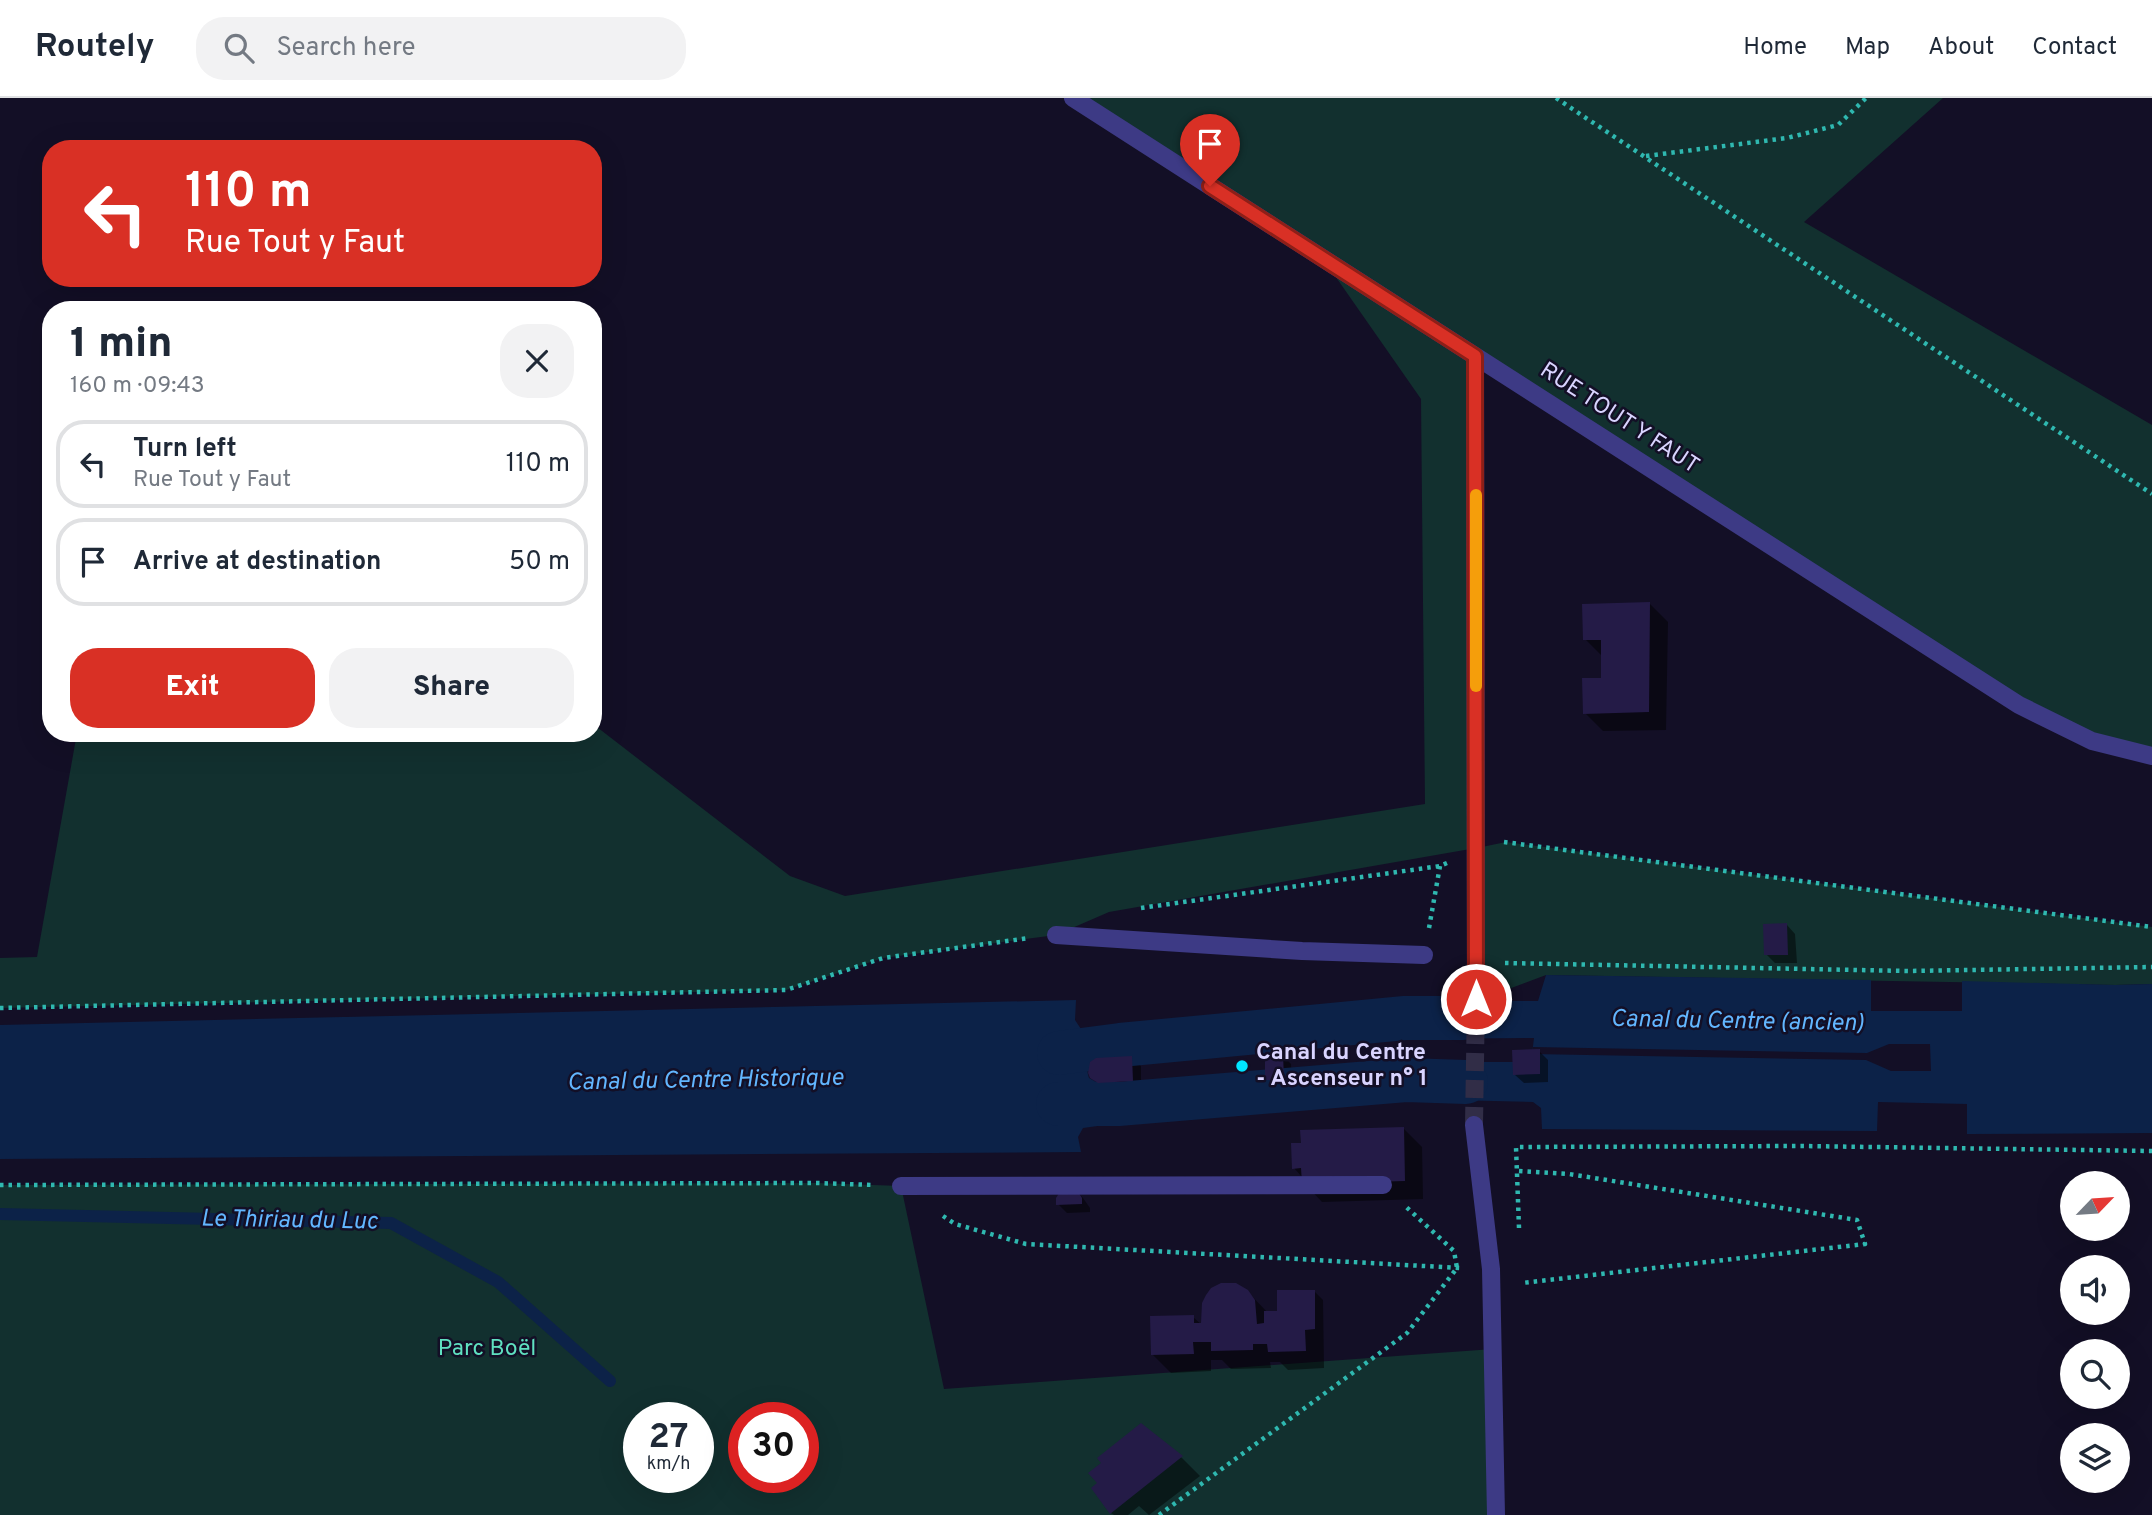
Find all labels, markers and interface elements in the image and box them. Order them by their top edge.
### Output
search box [196,17,686,80]
text: Routely [35,27,154,69]
icon: search [220,29,258,67]
text: Search here [276,32,415,65]
text: Home [1743,33,1807,63]
text: Map [1845,33,1890,63]
text: About [1928,33,1994,63]
text: Contact [2032,33,2117,63]
pin [1180,114,1240,186]
icon: arrive [1191,125,1229,163]
text: 110 m [185,163,312,225]
icon: left [70,168,161,259]
text: Rue Tout y Faut [185,224,405,264]
text: 1 min [70,319,173,372]
button: close [500,324,574,398]
street label: RUE TOUT Y FAUT [1534,357,1704,481]
text: 160 m · 09:43 [70,372,205,401]
text: Turn left [133,433,237,466]
icon: left [74,445,112,483]
text: 110 m [506,448,570,481]
text: Rue Tout y Faut [133,466,291,495]
icon: arrive [74,543,112,581]
text: Arrive at destination [133,546,381,579]
text: 50 m [509,546,570,579]
button: Exit [70,648,315,728]
button: Share [329,648,574,728]
position arrow [1439,962,1513,1036]
water label: Canal du Centre (ancien) [1610,1005,1864,1039]
place label: Canal du Centre - Ascenseur n° 1 [1256,1039,1428,1094]
marker: Canal du Centre - Ascenseur n° 1 [1234,1058,1250,1074]
water label: Canal du Centre Historique [567,1064,844,1098]
north arrow [2060,1171,2130,1241]
map controls [2060,1171,2130,1493]
water label: Le Thiriau du Luc [200,1204,378,1238]
button: sound [2060,1255,2130,1325]
park label: Parc Boël [438,1335,536,1364]
button: search [2060,1339,2130,1409]
speed limit sign: 30 [728,1402,819,1493]
text: 27 [649,1416,688,1460]
button: layers [2060,1423,2130,1493]
text: km/h [647,1453,690,1476]

